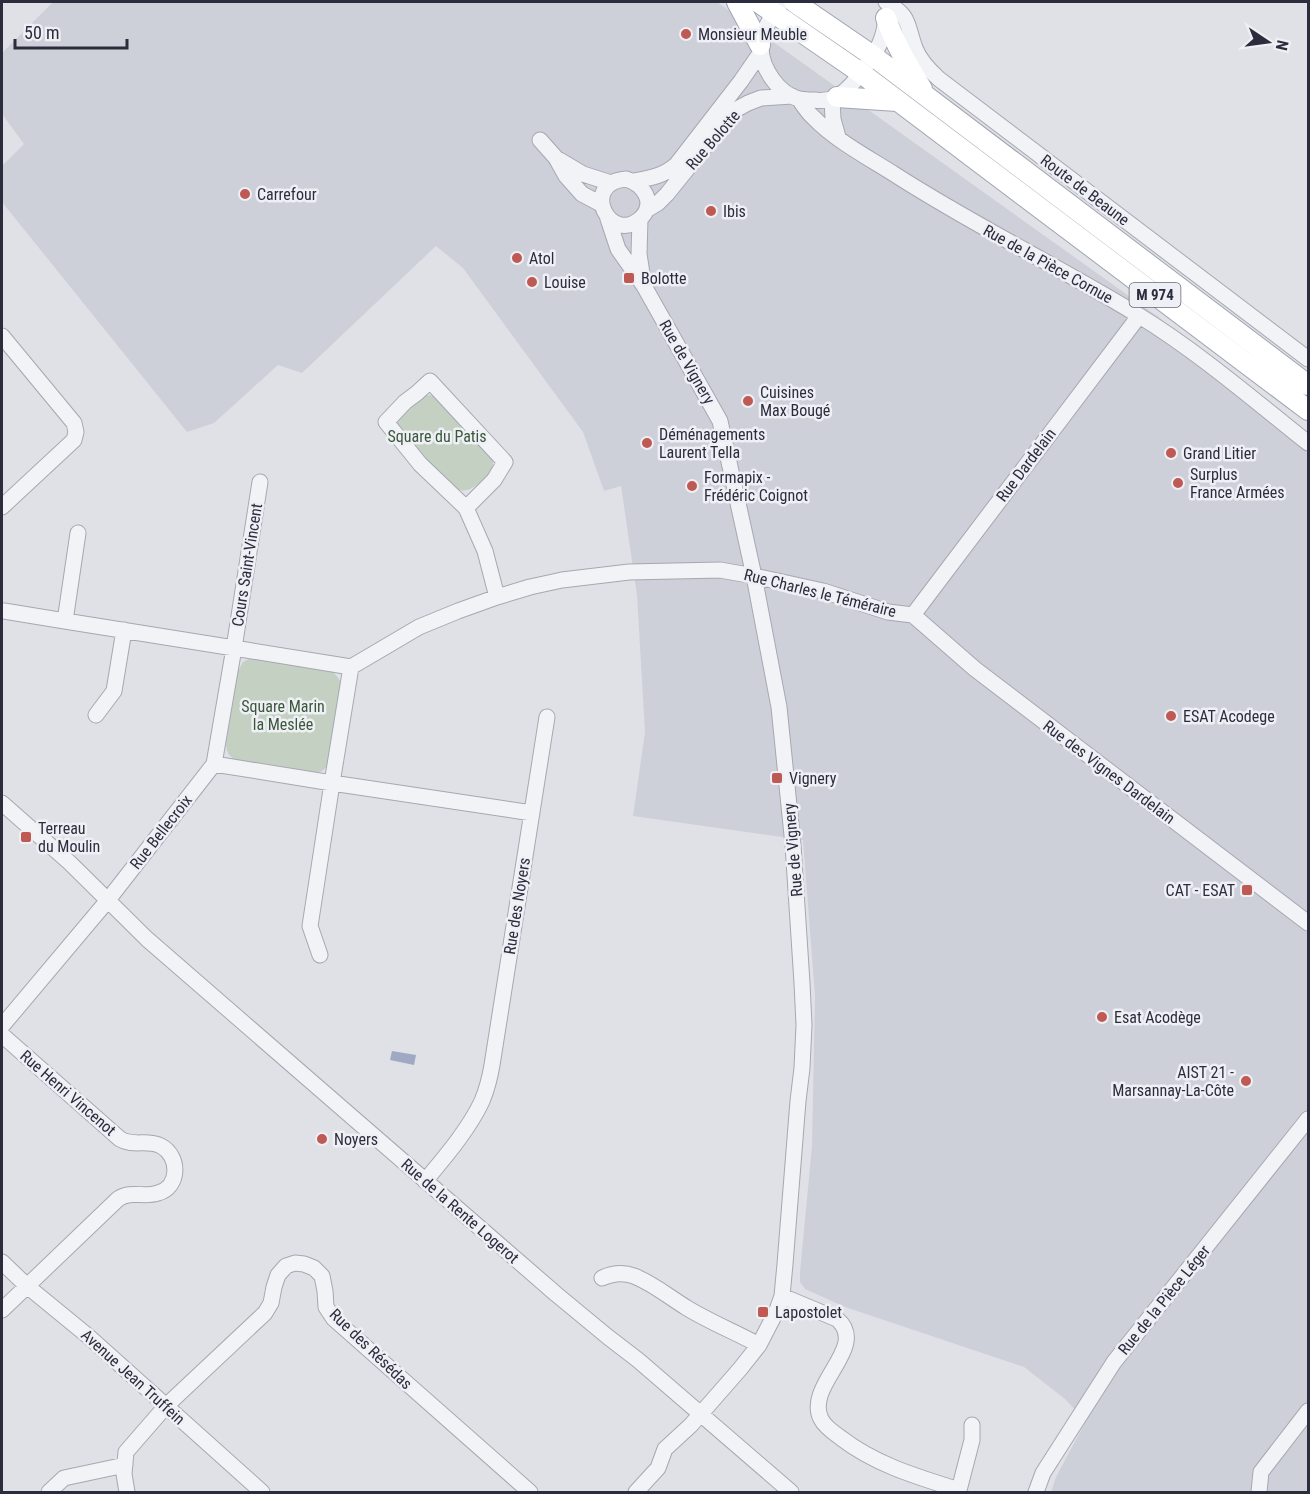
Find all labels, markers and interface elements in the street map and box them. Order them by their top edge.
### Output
scale bar [15,12,128,50]
north arrow [1238,12,1298,72]
text: 50 m [24,22,59,43]
place label: Monsieur Meuble [698,25,807,44]
marker: Monsieur Meuble [679,27,693,41]
text: N [1272,38,1292,52]
street label: Rue Bolotte [682,106,744,174]
street label: Route de Beaune [1037,150,1133,230]
place label: Carrefour [257,185,317,204]
marker: Carrefour [238,187,252,201]
place label: Ibis [723,202,746,221]
marker: Ibis [704,204,718,218]
street label: Rue de la Pièce Cornue [980,221,1116,307]
place label: Atol [529,249,554,268]
marker: Atol [510,251,524,265]
place label: Bolotte [641,269,686,288]
marker: Bolotte [622,271,636,285]
place label: Louise [544,273,586,292]
marker: Louise [525,275,539,289]
road number: M 974 [1130,283,1180,307]
street label: Rue de Vignery [655,317,719,408]
place label: Cuisines Max Bougé [760,383,830,420]
marker: Cuisines Max Bougé [741,394,755,408]
street label: Rue Dardelain [992,424,1060,506]
place label: Déménagements Laurent Tella [659,425,765,462]
park label: Square du Patis [387,427,487,446]
marker: Déménagements Laurent Tella [640,436,654,450]
place label: Grand Litier [1183,444,1256,463]
marker: Grand Litier [1164,446,1178,460]
place label: Surplus France Armées [1190,465,1284,502]
place label: Formapix - Frédéric Coignot [704,468,808,505]
marker: Surplus France Armées [1171,476,1185,490]
marker: Formapix - Frédéric Coignot [685,479,699,493]
street label: Cours Saint-Vincent [228,502,266,628]
street label: Rue Charles le Téméraire [742,565,898,621]
park label: Square Marin la Meslée [241,697,325,734]
place label: ESAT Acodege [1183,707,1275,726]
marker: ESAT Acodege [1164,709,1178,723]
street label: Rue des Vignes Dardelain [1039,716,1179,828]
place label: Vignery [789,769,837,788]
marker: Vignery [770,771,784,785]
street label: Rue Bellecroix [126,791,196,873]
street label: Rue de Vignery [779,802,807,898]
place label: Terreau du Moulin [38,819,100,856]
marker: Terreau du Moulin [19,830,33,844]
street label: Rue des Noyers [500,856,534,956]
place label: CAT - ESAT [1166,881,1235,900]
marker: CAT - ESAT [1240,883,1254,897]
place label: Esat Acodège [1114,1008,1201,1027]
marker: Esat Acodège [1095,1010,1109,1024]
street label: Rue Henri Vincenot [16,1046,120,1140]
place label: AIST 21 - Marsannay-La-Côte [1112,1063,1234,1100]
marker: AIST 21 - Marsannay-La-Côte [1239,1074,1253,1088]
place label: Noyers [334,1130,378,1149]
marker: Noyers [315,1132,329,1146]
street label: Rue de la Rente Logerot [397,1155,523,1267]
street label: Rue de la Pièce Léger [1114,1241,1214,1359]
place label: Lapostolet [775,1303,842,1322]
street label: Rue des Résédas [326,1305,416,1393]
marker: Lapostolet [756,1305,770,1319]
street label: Avenue Jean Truffein [77,1325,189,1429]

